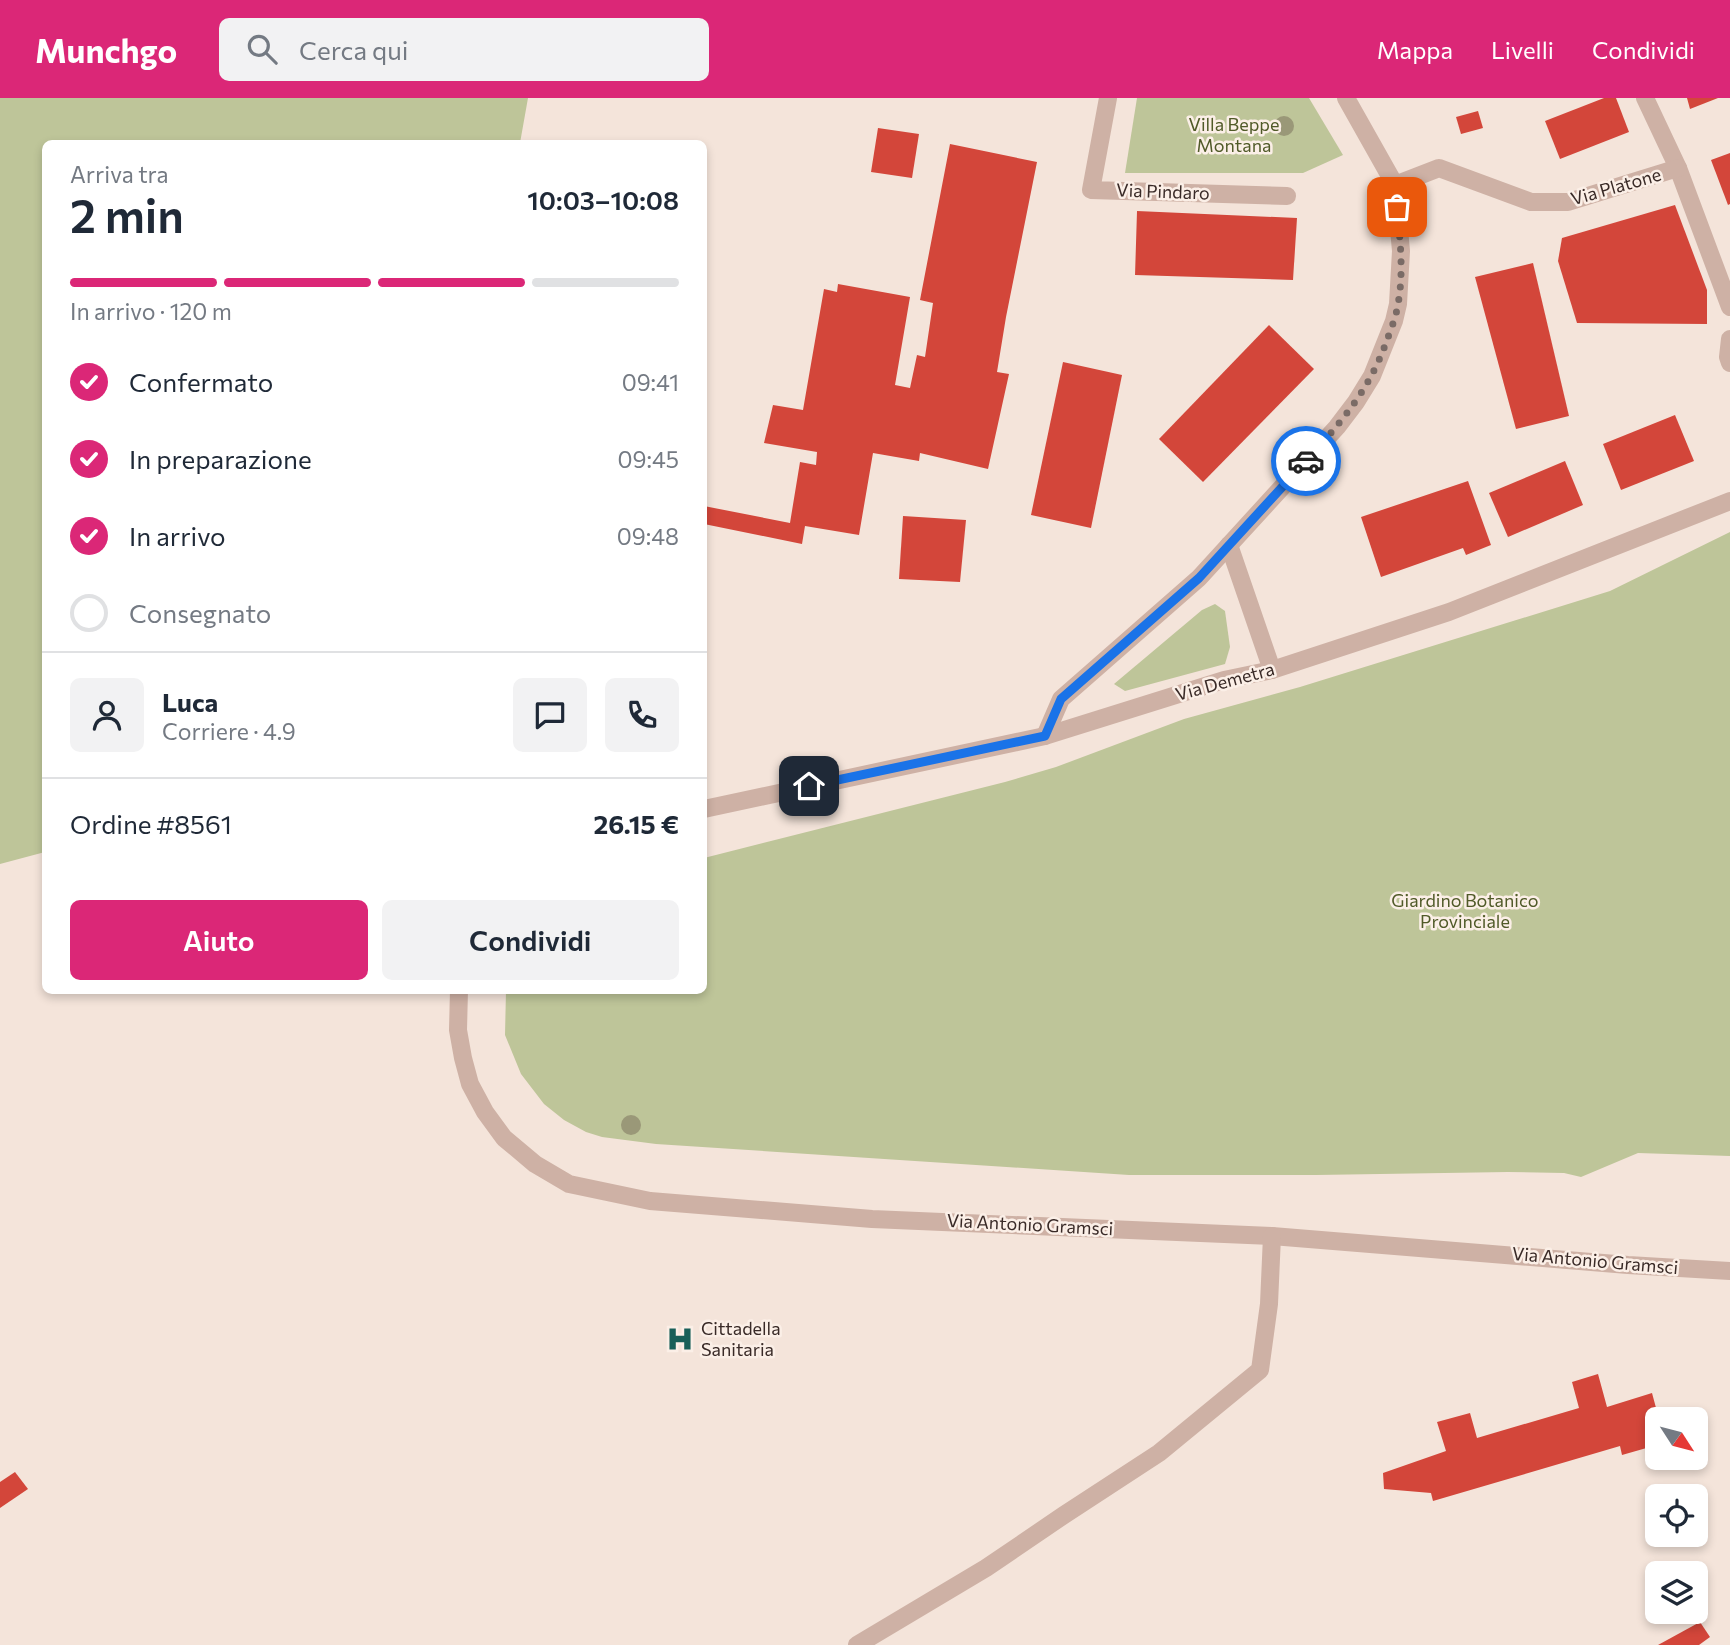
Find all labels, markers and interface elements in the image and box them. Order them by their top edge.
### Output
search box [219,18,709,81]
text: Munchgo [35,29,177,70]
icon: search [243,30,281,68]
text: Cerca qui [299,34,408,65]
text: Mappa [1377,35,1453,64]
text: Livelli [1491,35,1554,64]
text: Condividi [1592,35,1695,64]
park label: Villa Beppe Montana [1189,113,1279,156]
text: Arriva tra [70,160,169,188]
street label: Via Platone [1568,163,1663,209]
pin [1367,177,1427,237]
street label: Via Pindaro [1116,178,1210,204]
text: 10:03–10:08 [527,184,679,215]
text: 2 min [70,186,184,242]
icon: bag [1378,188,1416,226]
text: In arrivo · 120 m [70,297,232,325]
icon: check [70,363,108,401]
text: Confermato [129,366,273,397]
text: 09:41 [622,368,679,396]
courier [1271,426,1341,496]
icon: check [70,440,108,478]
icon: car [1287,442,1325,480]
text: In preparazione [129,443,312,474]
text: 09:45 [618,445,679,473]
icon: check [70,517,108,555]
text: In arrivo [129,520,226,551]
text: 09:48 [617,522,679,550]
text: Consegnato [129,597,271,628]
street label: Via Demetra [1173,657,1277,705]
button: person [70,678,144,752]
button: chat [513,678,587,752]
button: phone [605,678,679,752]
text: Luca [162,686,218,717]
text: Corriere · 4.9 [162,717,296,745]
pin [779,756,839,816]
icon: home [790,767,828,805]
text: Ordine #8561 [70,808,232,839]
text: 26.15 € [594,808,679,839]
park label: Giardino Botanico Provinciale [1391,889,1539,932]
button: Aiuto [70,900,368,980]
button: Condividi [382,900,679,980]
street label: Via Antonio Gramsci [946,1209,1114,1239]
street label: Via Antonio Gramsci [1511,1242,1679,1278]
place label: Cittadella Sanitaria [701,1317,781,1360]
hospital icon: Cittadella Sanitaria [665,1324,695,1354]
north arrow [1645,1407,1708,1470]
map controls [1645,1407,1708,1624]
button: locate [1645,1484,1708,1547]
button: layers [1645,1561,1708,1624]

